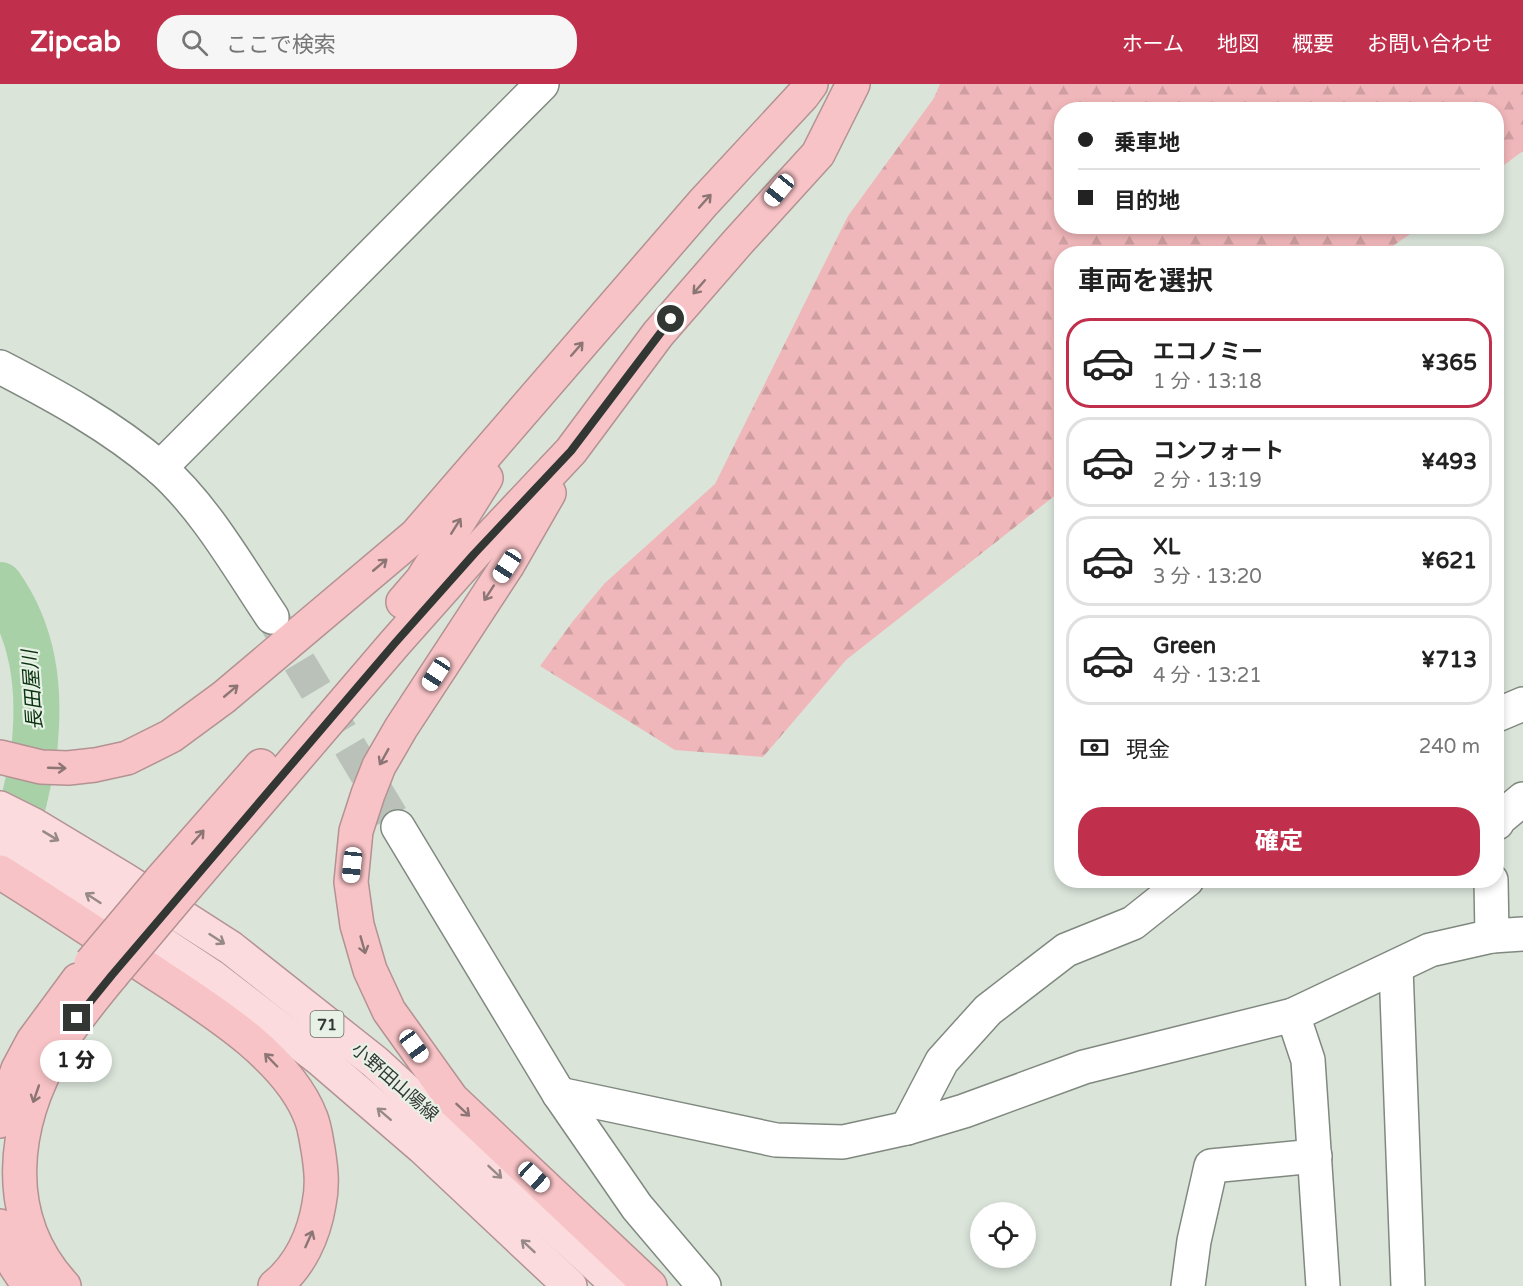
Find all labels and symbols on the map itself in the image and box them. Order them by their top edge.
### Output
car [761,170,797,210]
one-way arrow [698,194,713,209]
one-way arrow [692,279,705,295]
route start [657,305,684,332]
one-way arrow [570,341,584,357]
one-way arrow [451,518,463,535]
car [490,546,524,586]
one-way arrow [372,558,387,572]
one-way arrow [483,584,495,601]
water label: 長田屋川 [18,647,48,731]
car [419,654,453,694]
one-way arrow [223,684,238,698]
one-way arrow [378,748,390,765]
one-way arrow [47,762,67,773]
one-way arrow [42,830,59,842]
one-way arrow [191,830,205,845]
car [341,846,363,884]
one-way arrow [85,892,102,904]
one-way arrow [208,933,225,945]
one-way arrow [358,935,369,954]
route end [63,1004,90,1031]
road number: 71 [310,1011,344,1037]
car [396,1026,432,1066]
street label: 小野田山陽線 [347,1038,443,1126]
callout: 1 分 [41,1039,113,1081]
one-way arrow [264,1053,278,1068]
one-way arrow [30,1084,41,1103]
one-way arrow [456,1103,471,1117]
one-way arrow [377,1107,392,1121]
car [515,1158,553,1196]
one-way arrow [487,1165,502,1179]
one-way arrow [303,1231,315,1249]
one-way arrow [520,1239,535,1253]

